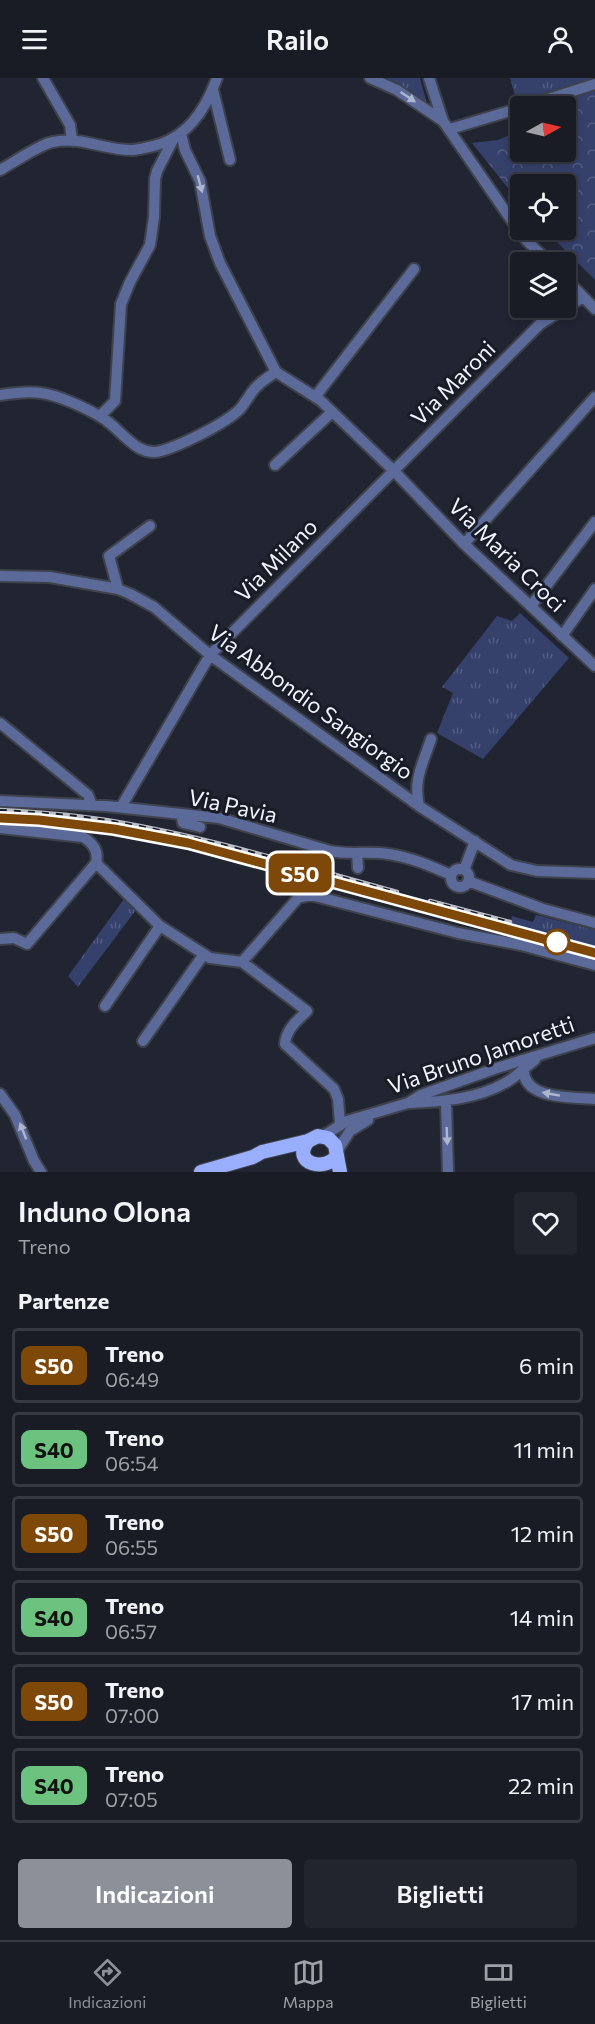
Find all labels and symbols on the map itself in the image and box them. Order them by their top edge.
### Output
one-way arrow [400,91,416,102]
north arrow [510,96,576,162]
one-way arrow [196,175,205,193]
street label: Via Maroni [405,335,501,431]
street label: Via Maria Croci [443,492,571,617]
street label: Via Milano [229,513,323,607]
street label: Via Abbondio Sangiorgio [204,618,419,785]
street label: Via Pavia [186,783,280,828]
line badge: S50 [266,854,334,892]
unlabelled marker [544,929,570,955]
street label: Via Bruno Jamoretti [384,1010,578,1099]
one-way arrow [542,1089,561,1098]
one-way arrow [18,1122,28,1140]
one-way arrow [442,1127,452,1146]

